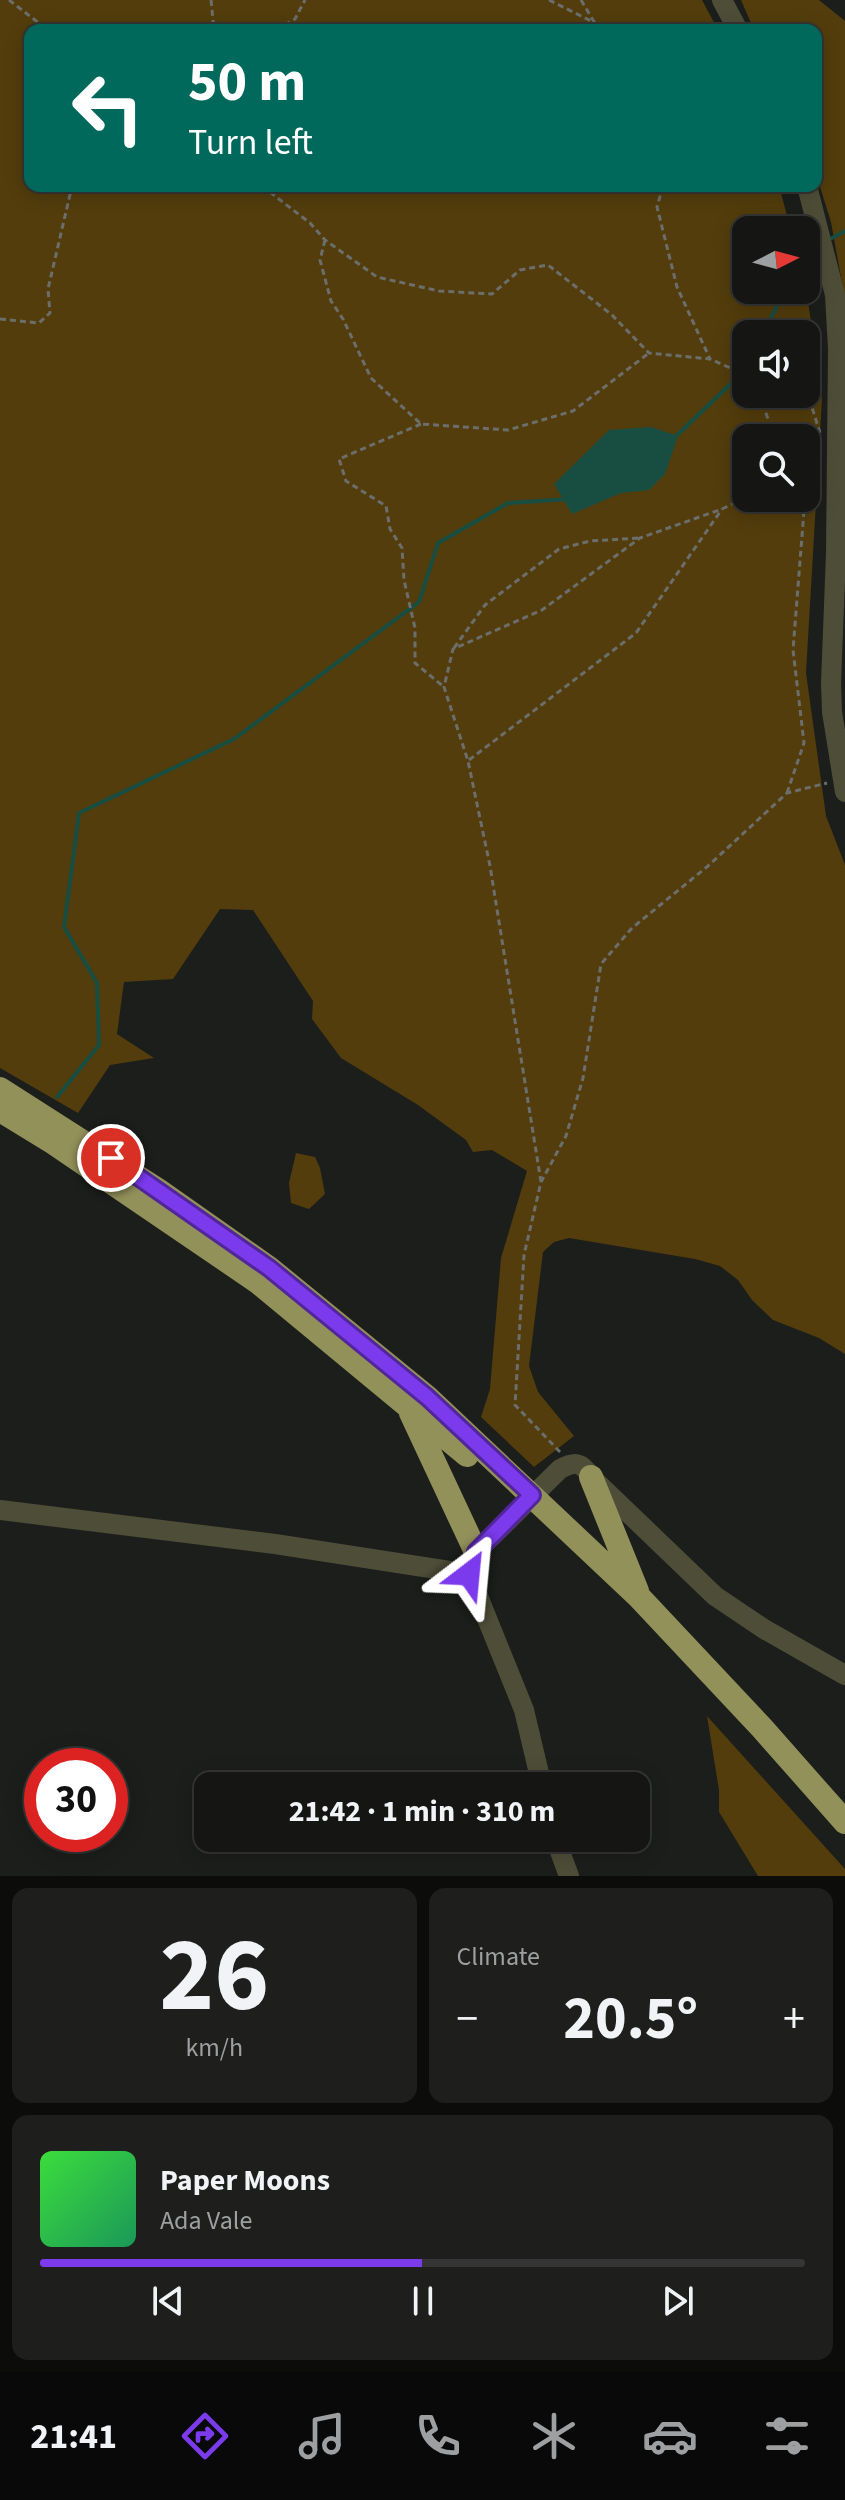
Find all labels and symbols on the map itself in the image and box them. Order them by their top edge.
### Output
north arrow [732,216,820,304]
pin [77,1124,145,1192]
position arrow [427,1532,511,1616]
speed limit sign: 30 [24,1748,128,1852]

